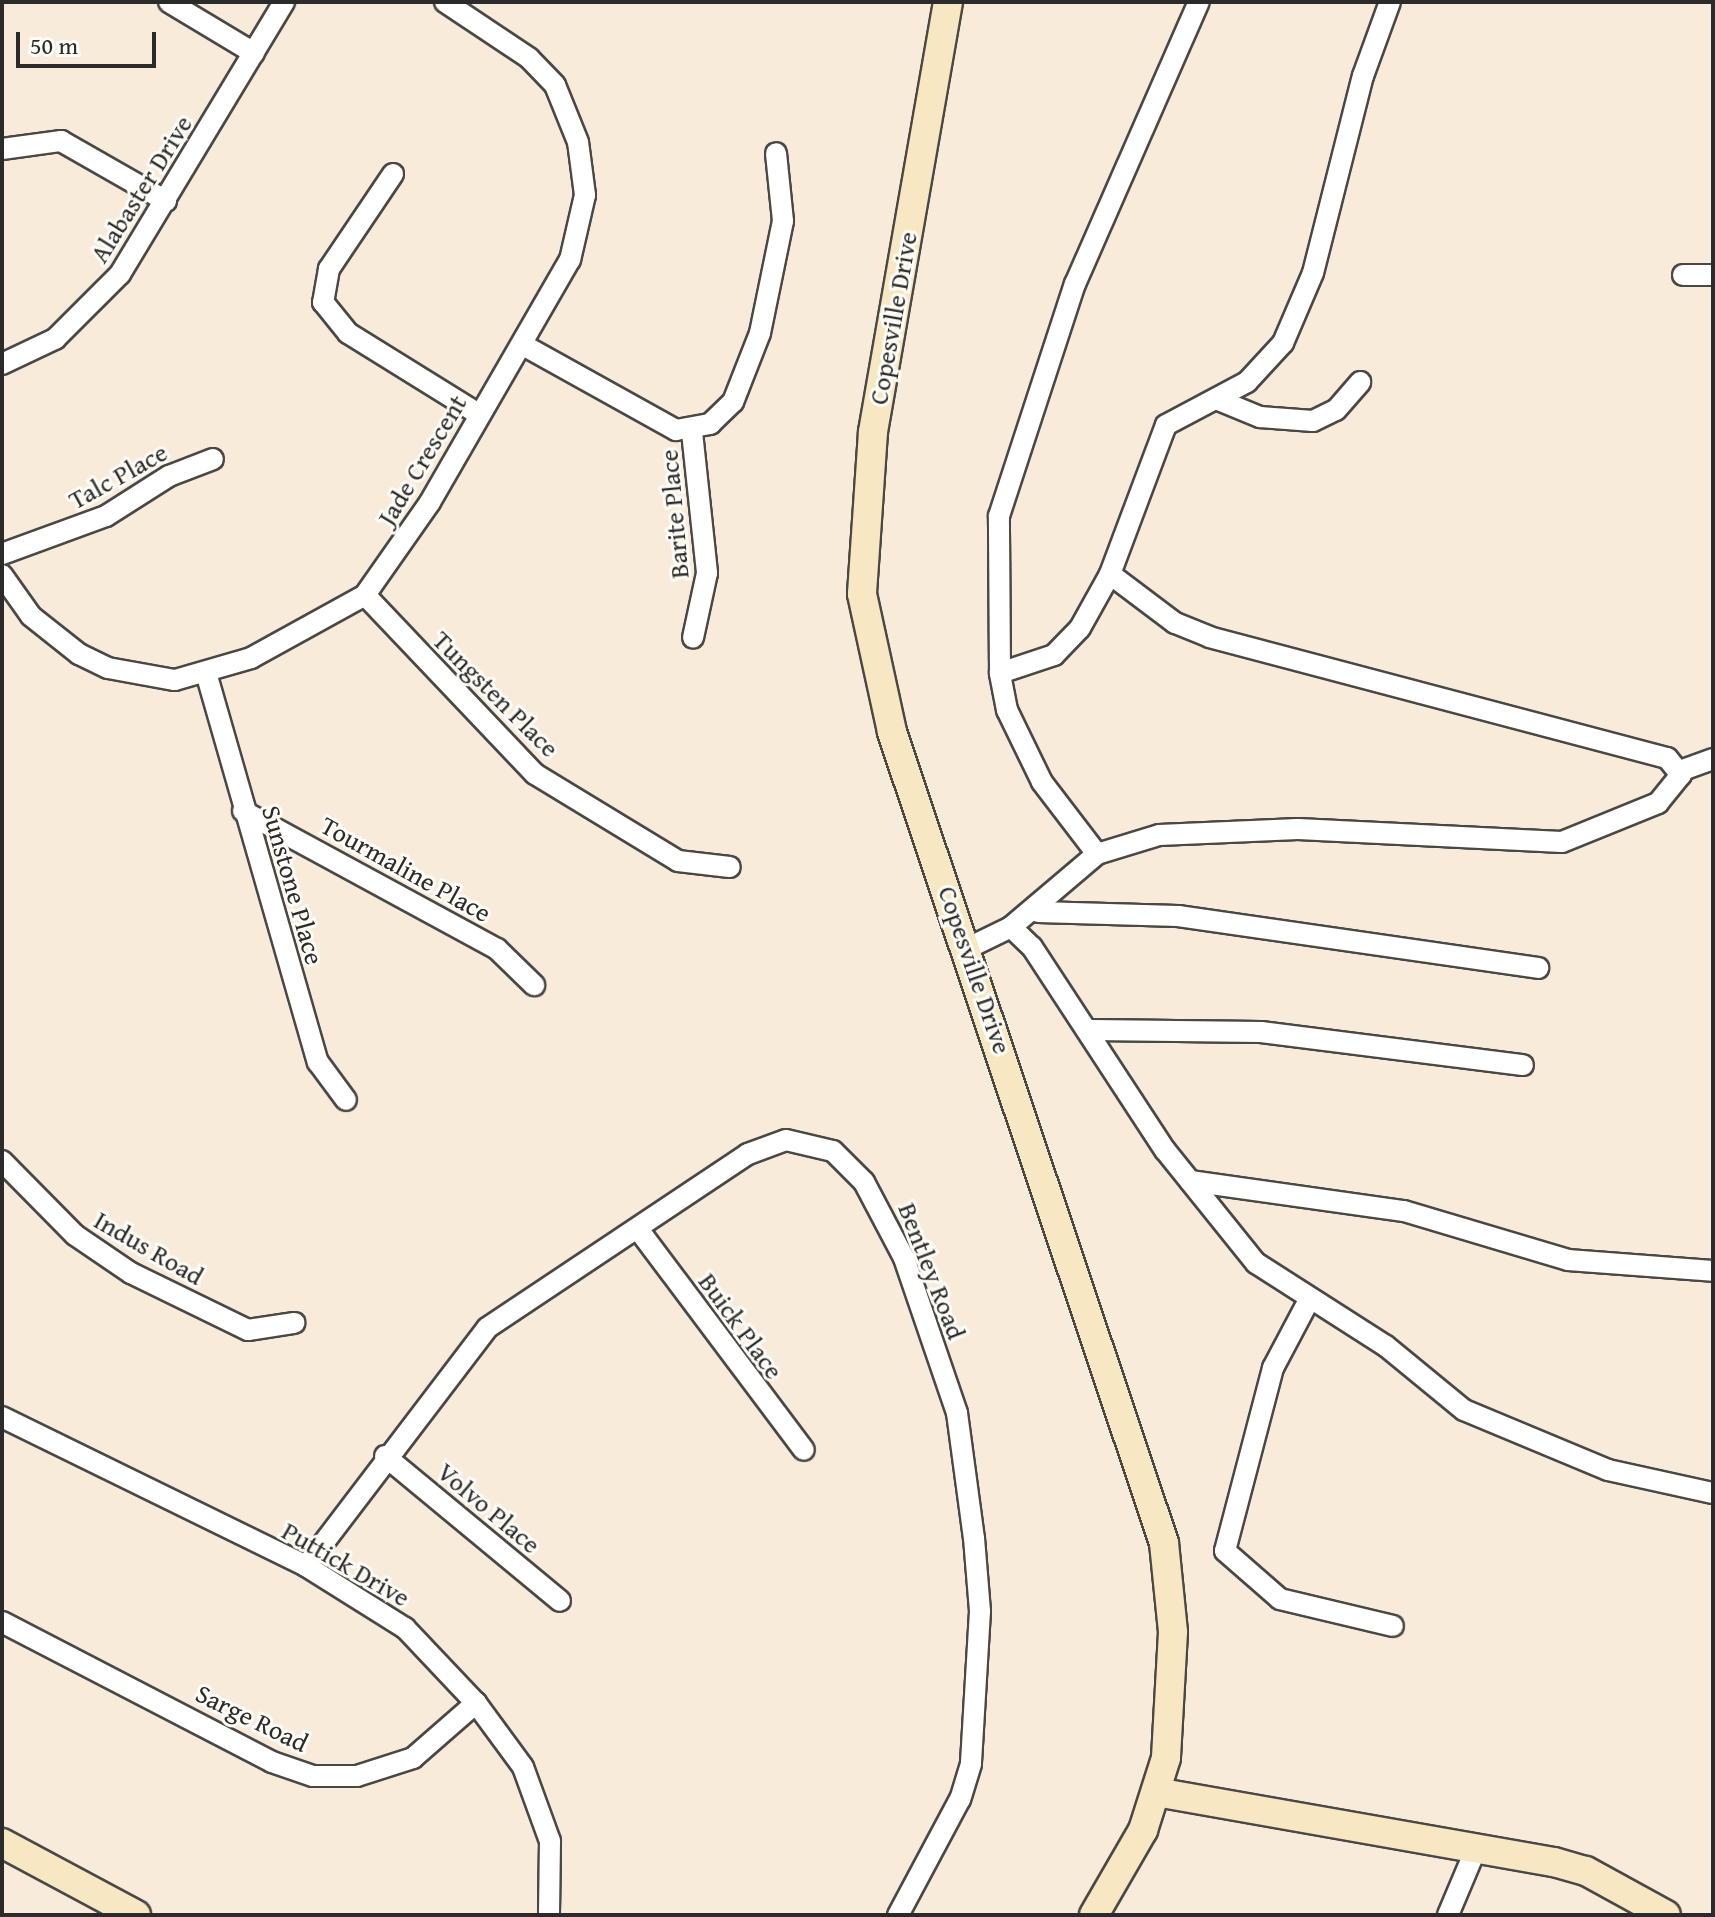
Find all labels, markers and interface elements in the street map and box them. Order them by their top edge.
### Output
scale bar [20,16,160,66]
text: 50 m [30,28,78,63]
street label: Alabaster Drive [83,110,199,268]
street label: Copesville Drive [862,229,924,407]
street label: Jade Crescent [371,389,473,531]
street label: Talc Place [63,436,173,516]
street label: Barite Place [653,448,695,580]
street label: Tungsten Place [426,624,566,764]
street label: Sunstone Place [255,802,331,968]
street label: Tourmaline Place [316,809,496,929]
street label: Copesville Drive [932,882,1018,1058]
street label: Bentley Road [892,1199,972,1343]
street label: Indus Road [89,1204,209,1292]
street label: Buick Place [692,1267,790,1385]
street label: Volvo Place [431,1456,547,1560]
street label: Puttick Drive [277,1515,415,1613]
street label: Sarge Road [191,1677,313,1759]

